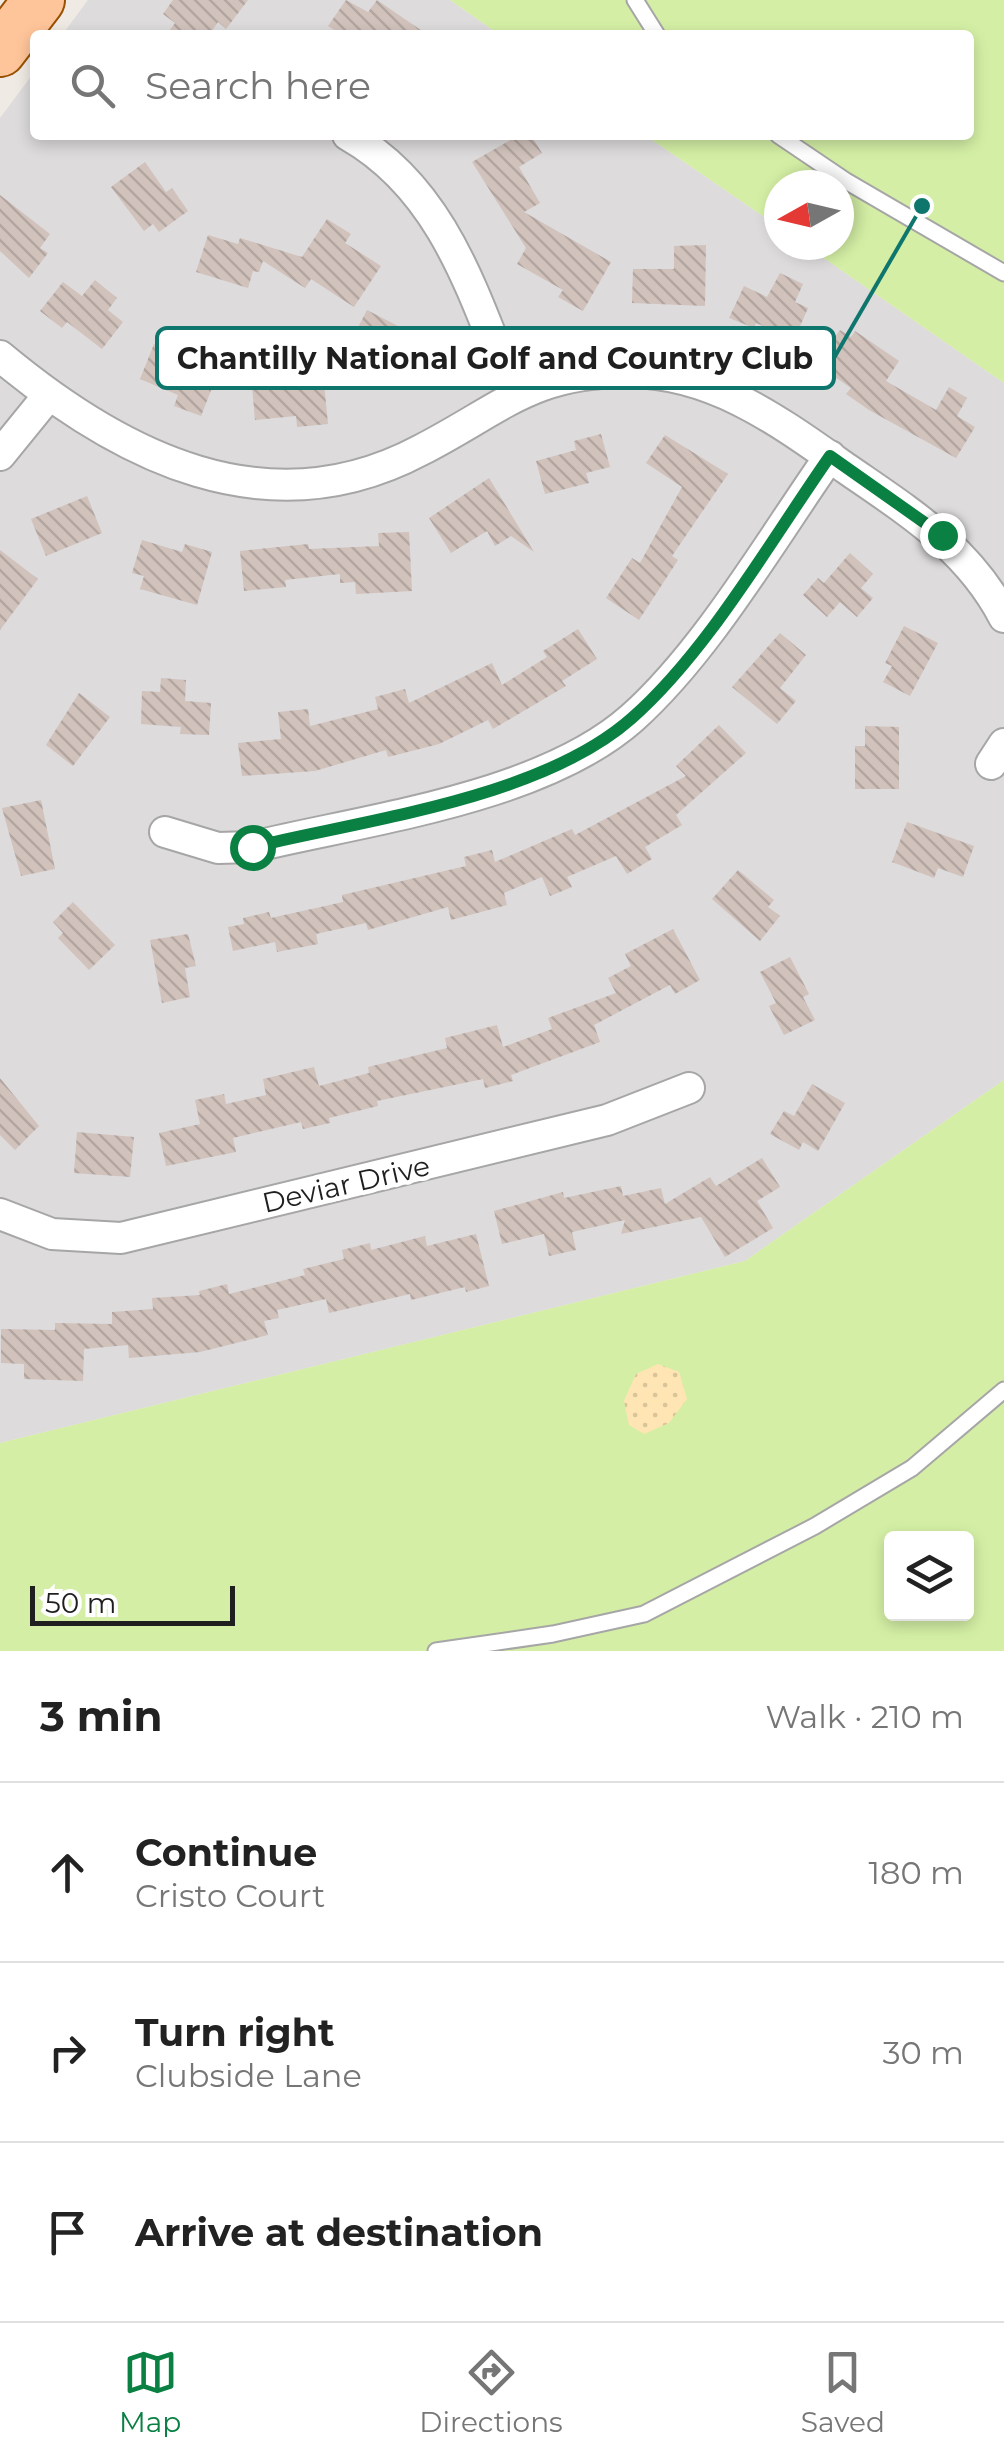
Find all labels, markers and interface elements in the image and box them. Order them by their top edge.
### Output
search box [30,30,974,140]
icon: search [65,58,120,113]
text: Search here [145,62,371,109]
north arrow [764,170,854,260]
callout: Chantilly National Golf and Country Club [157,328,834,388]
text: Chantilly National Golf and Country Club [177,340,813,377]
route end [920,513,966,559]
route start [230,825,276,871]
street label: Deviar Drive [259,1148,433,1220]
map controls [884,1531,974,1621]
button: layers [884,1531,974,1621]
scale bar [30,1581,235,1626]
text: 50 m [45,1586,116,1620]
text: 3 min [40,1690,162,1742]
text: Walk · 210 m [766,1697,964,1736]
text: Continue [135,1829,317,1876]
icon: ahead [40,1845,95,1900]
text: 180 m [869,1853,964,1892]
text: Cristo Court [135,1876,325,1915]
text: Turn right [135,2009,334,2056]
icon: right [40,2025,95,2080]
text: 30 m [882,2033,964,2072]
text: Clubside Lane [135,2056,362,2095]
icon: arrive [40,2205,95,2260]
text: Arrive at destination [135,2209,543,2256]
tab: Map [119,2345,181,2439]
tab: Directions [419,2345,563,2439]
tab: Saved [801,2345,885,2439]

